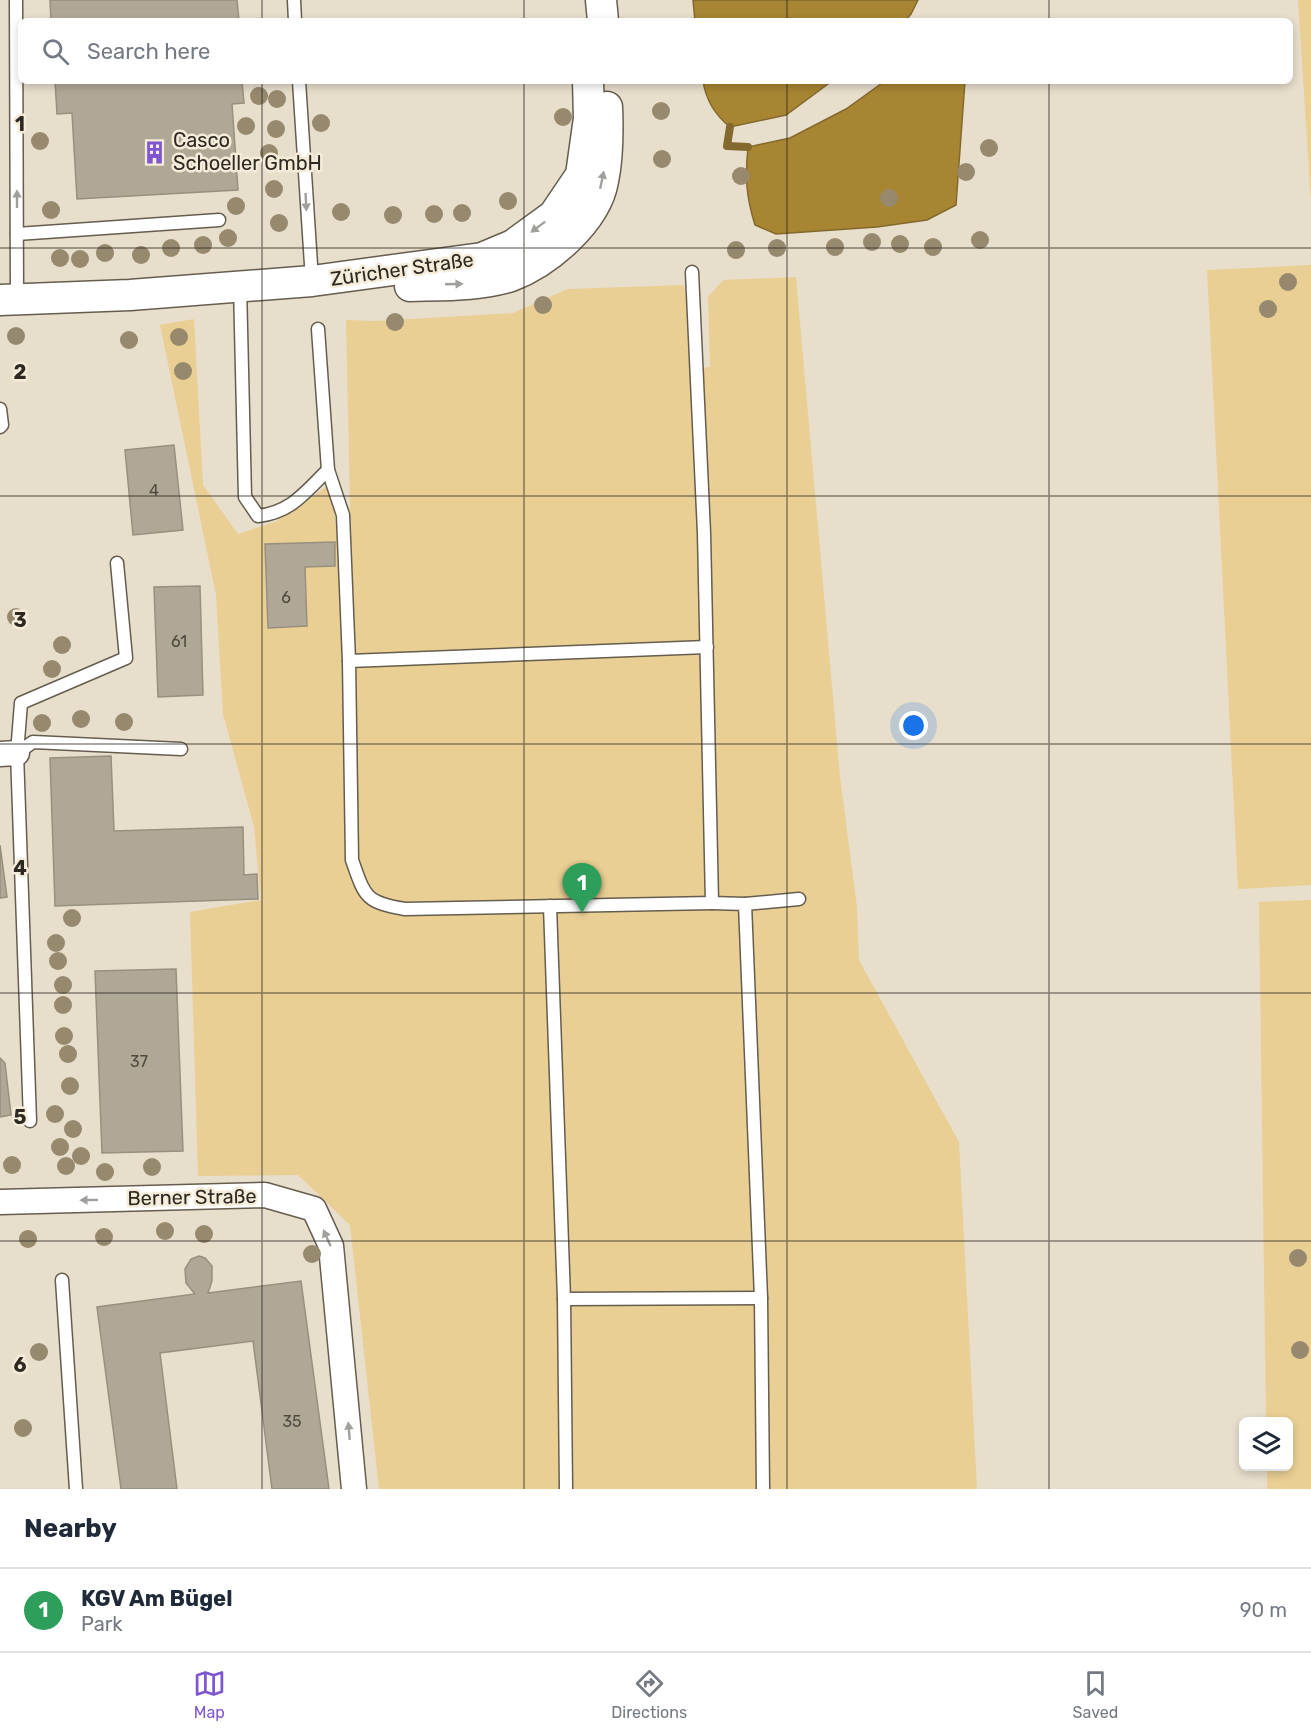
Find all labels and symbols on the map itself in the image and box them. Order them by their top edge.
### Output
text: 1 [15,112,25,136]
place label: Casco Schoeller GmbH [173,128,322,175]
building icon: Casco Schoeller GmbH [142,139,168,165]
one-way arrow [598,171,607,190]
one-way arrow [12,190,22,209]
one-way arrow [302,193,311,212]
one-way arrow [530,221,545,233]
street label: Züricher Straße [329,247,475,291]
one-way arrow [444,280,463,289]
text: 2 [14,360,27,384]
house number: 4 [149,481,159,500]
house number: 6 [281,588,291,607]
text: 3 [13,608,27,632]
house number: 61 [171,632,187,651]
your location [899,711,928,740]
text: 4 [13,856,27,880]
pin: 1 [562,864,602,913]
house number: 37 [130,1052,148,1071]
text: 5 [14,1105,27,1129]
street label: Berner Straße [127,1184,257,1210]
one-way arrow [79,1195,98,1204]
one-way arrow [322,1228,332,1246]
text: 6 [13,1353,27,1377]
house number: 35 [282,1412,302,1431]
one-way arrow [344,1421,354,1440]

